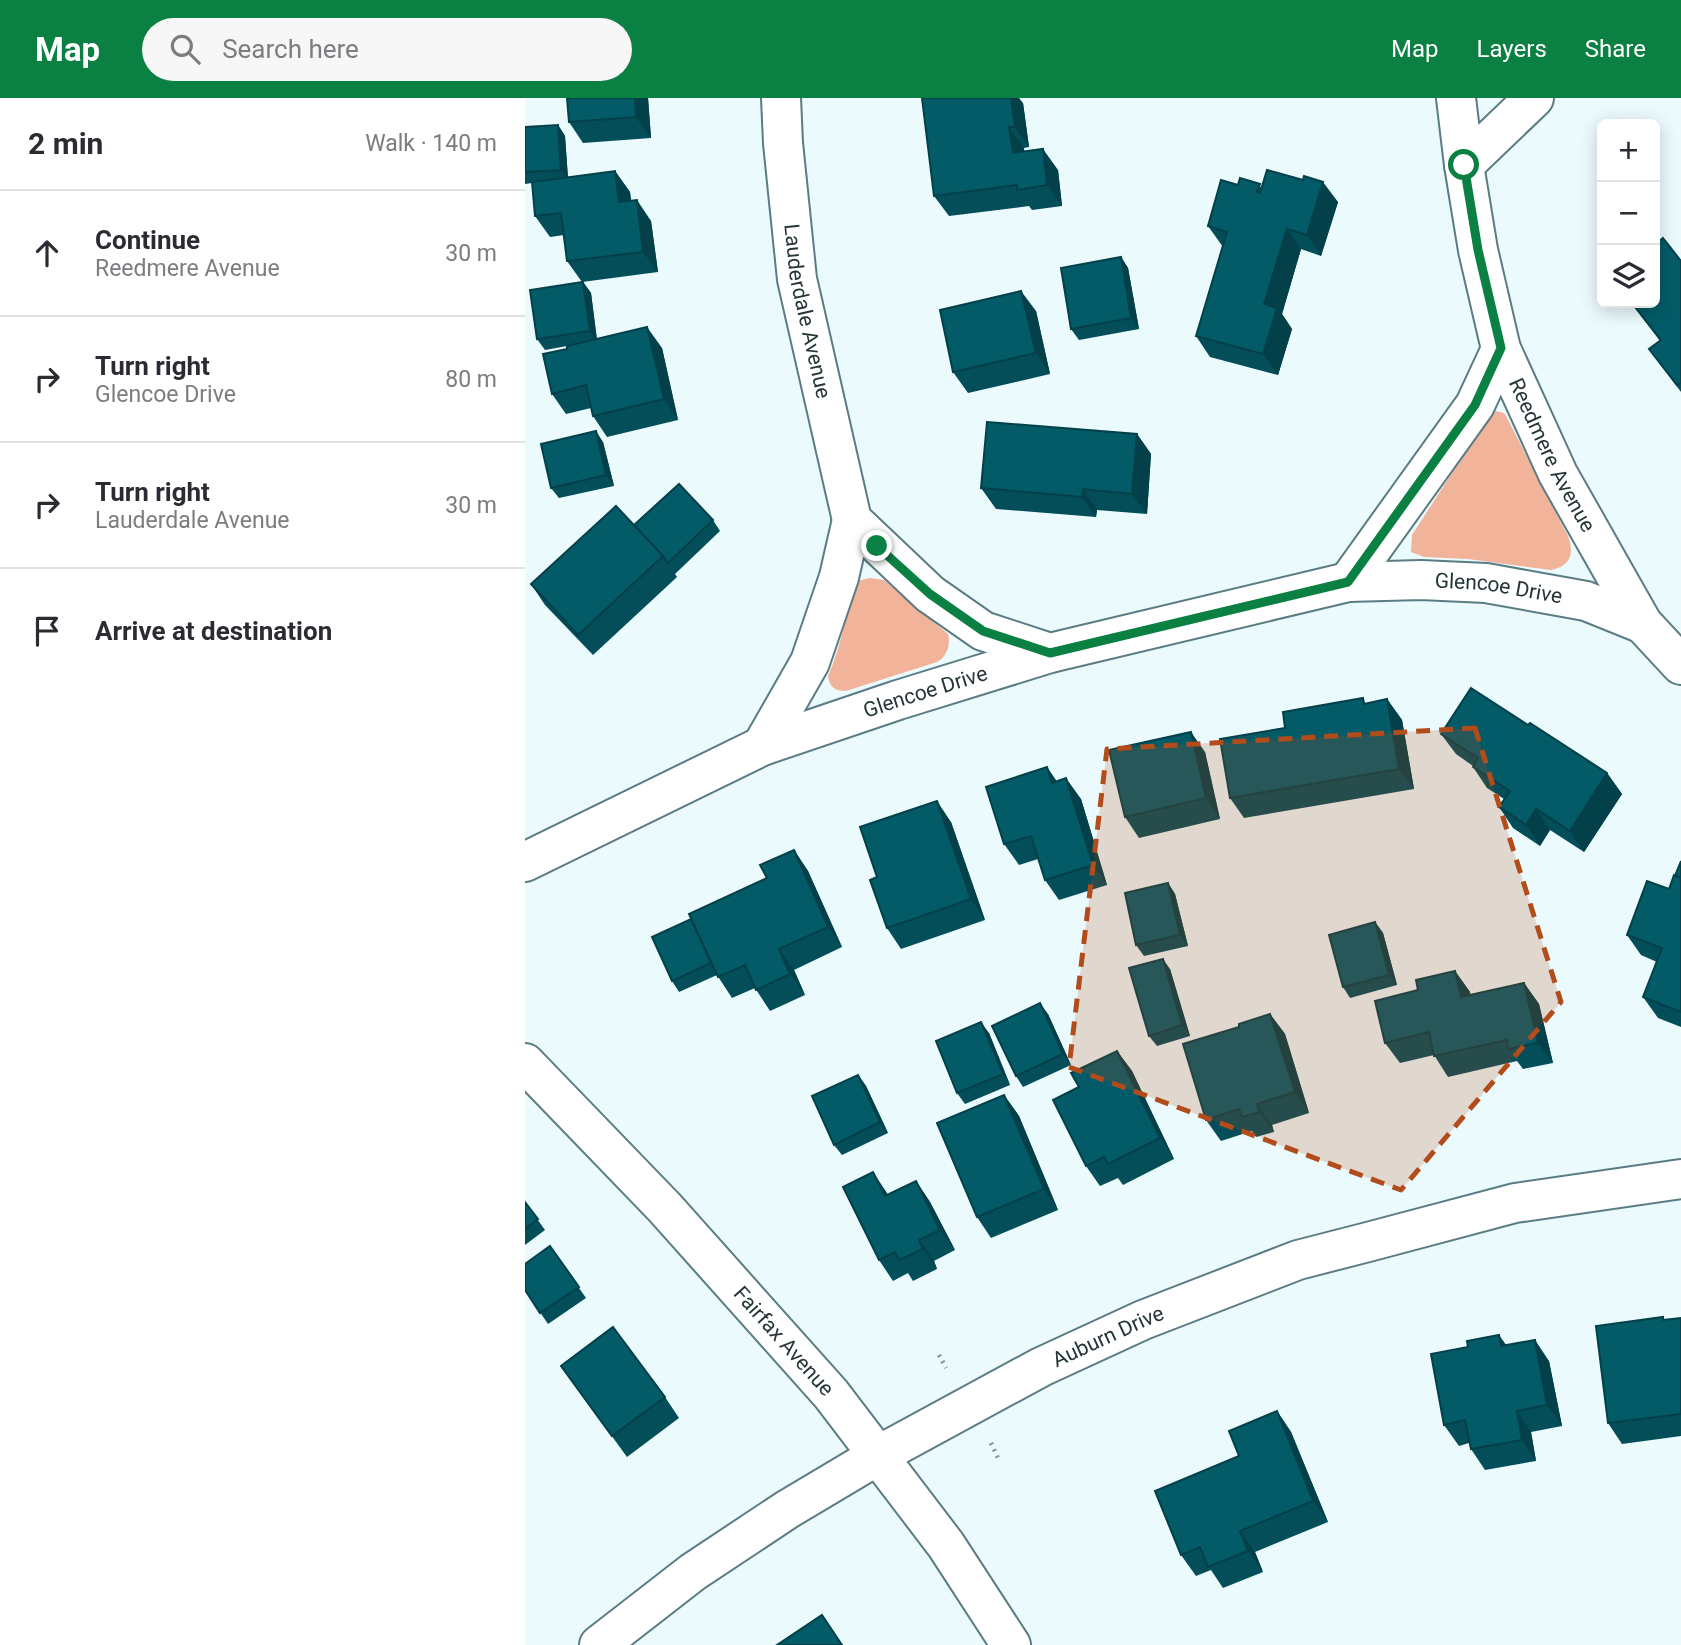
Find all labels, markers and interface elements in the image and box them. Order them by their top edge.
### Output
search box [142,18,632,81]
text: Map [35,30,100,69]
icon: search [166,30,204,68]
text: Search here [222,34,359,64]
text: Map [1391,35,1439,63]
text: Layers [1477,35,1547,63]
text: Share [1585,35,1646,63]
map controls [1597,119,1660,308]
button: + [1597,119,1660,182]
text: 2 min [28,126,103,161]
text: Walk · 140 m [365,130,497,157]
route start [1448,149,1479,180]
button: − [1597,182,1660,245]
street label: Lauderdale Avenue [779,222,836,401]
text: Continue [95,225,200,255]
icon: ahead [28,234,66,272]
text: 30 m [445,240,497,267]
button: layers [1597,245,1660,308]
text: Reedmere Avenue [95,255,280,282]
text: Turn right [95,351,210,381]
icon: right [28,360,66,398]
text: 80 m [445,366,497,393]
street label: Reedmere Avenue [1504,374,1600,536]
text: Glencoe Drive [95,381,236,408]
text: Turn right [95,477,210,507]
icon: right [28,486,66,524]
text: 30 m [445,492,497,519]
text: Lauderdale Avenue [95,507,290,534]
route end [861,530,892,561]
street label: Glencoe Drive [1434,569,1564,609]
icon: arrive [28,612,66,650]
text: Arrive at destination [95,616,332,646]
street label: Glencoe Drive [860,661,990,723]
street label: Fairfax Avenue [729,1282,839,1401]
street label: Auburn Drive [1049,1301,1167,1372]

